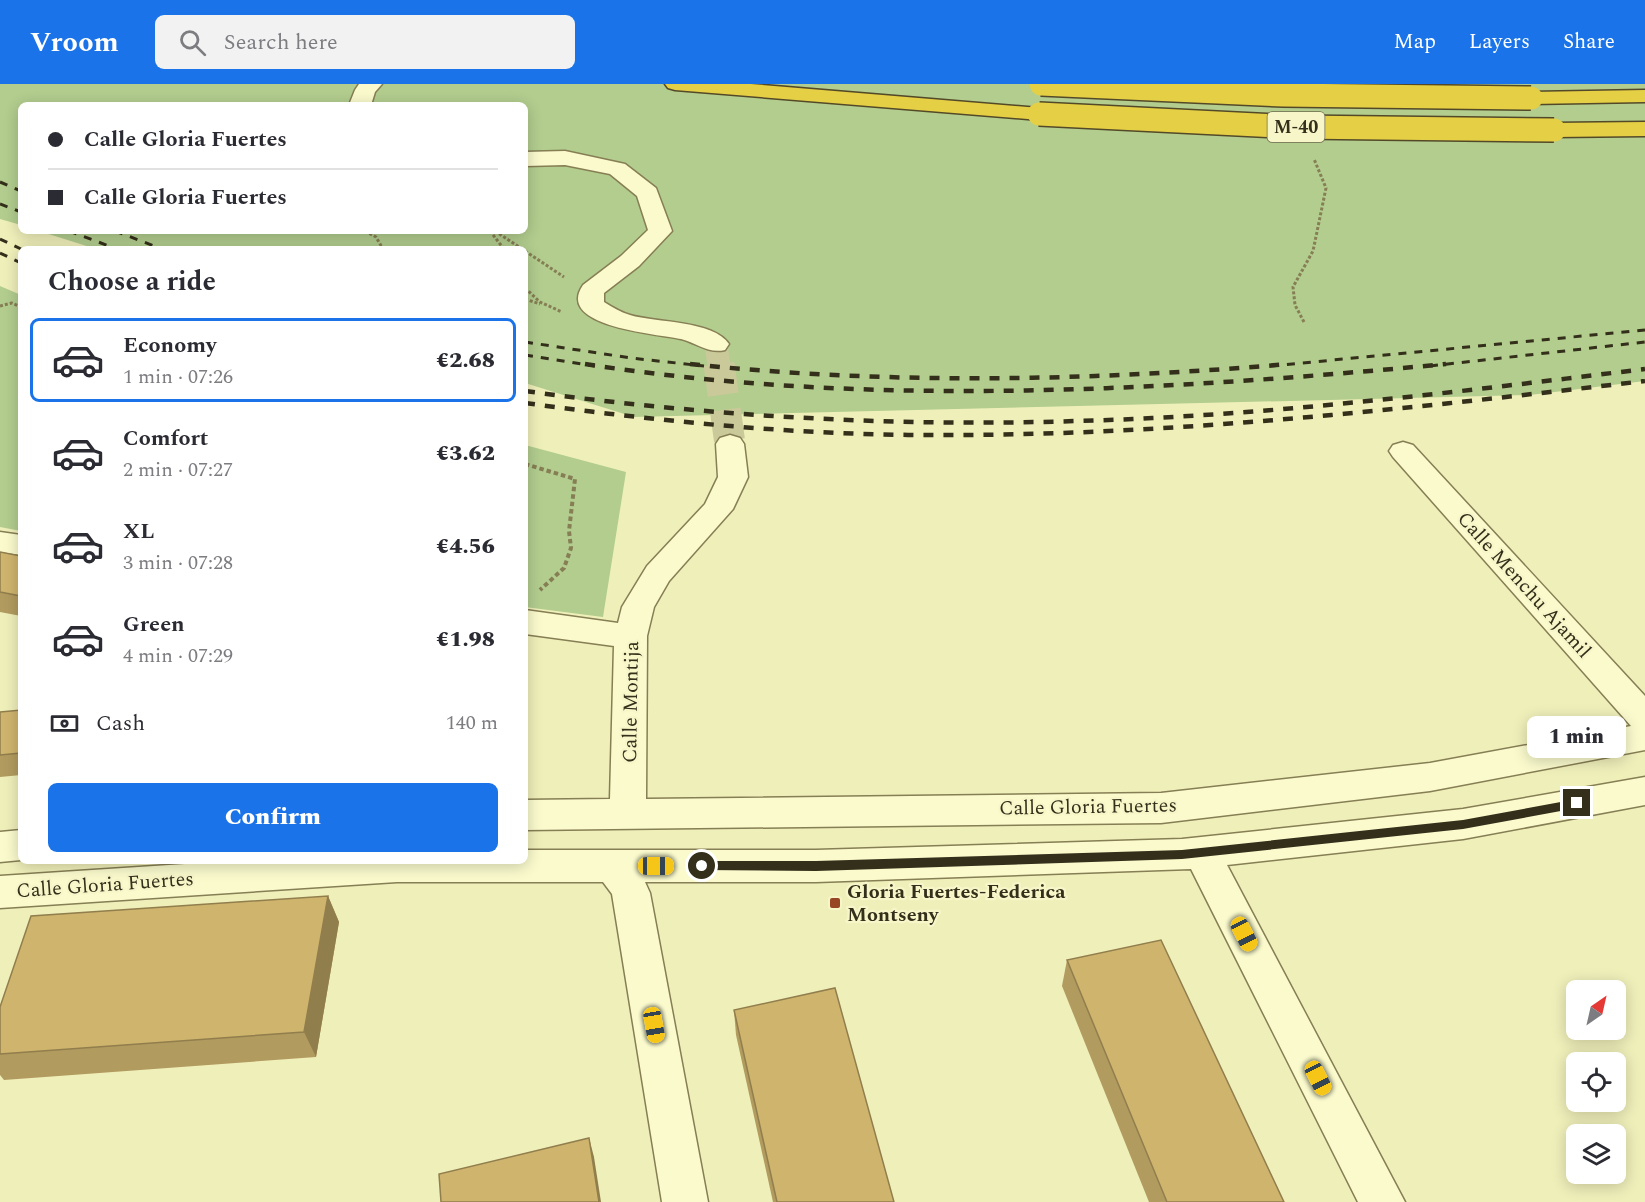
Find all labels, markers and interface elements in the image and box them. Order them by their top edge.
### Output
search box [155,15,575,69]
text: Vroom [30,21,119,64]
icon: search [176,26,209,59]
text: Search here [224,26,338,59]
text: Map [1394,26,1436,58]
text: Layers [1469,26,1530,58]
text: Share [1563,26,1615,58]
road number: M-40 [1268,112,1324,142]
text: Calle Gloria Fuertes [84,123,287,156]
text: Calle Gloria Fuertes [84,181,287,214]
text: Choose a ride [48,261,216,303]
text: Economy [123,329,216,362]
icon: car [51,333,105,387]
text: €2.68 [436,344,495,377]
text: 1 min · 07:26 [123,362,233,392]
text: Comfort [123,422,208,455]
icon: car [51,426,105,480]
text: €3.62 [436,437,495,470]
text: 2 min · 07:27 [123,455,233,485]
street label: Calle Menchu Ajamil [1450,505,1598,665]
text: XL [123,515,154,548]
icon: car [51,519,105,573]
text: €4.56 [436,530,495,563]
text: 3 min · 07:28 [123,548,233,578]
text: Green [123,608,185,641]
icon: car [51,612,105,666]
text: €1.98 [436,623,495,656]
text: 4 min · 07:29 [123,641,233,671]
street label: Calle Montija [615,641,647,763]
icon: cash [48,707,81,740]
text: Cash [96,707,145,740]
text: 140 m [446,708,498,738]
callout: 1 min [1528,716,1626,758]
text: 1 min [1549,722,1604,752]
button: Confirm [48,783,498,852]
route end [1563,789,1590,816]
street label: Calle Gloria Fuertes [999,790,1177,824]
route start [688,852,715,879]
car [638,857,674,875]
street label: Calle Gloria Fuertes [15,864,195,906]
place label: Gloria Fuertes-Federica Montseny [847,877,1066,930]
marker: Gloria Fuertes-Federica Montseny [828,896,842,910]
car [1228,914,1260,954]
north arrow [1566,980,1626,1040]
map controls [1566,980,1626,1184]
car [642,1006,666,1044]
button: locate [1566,1052,1626,1112]
car [1302,1058,1334,1098]
button: layers [1566,1124,1626,1184]

